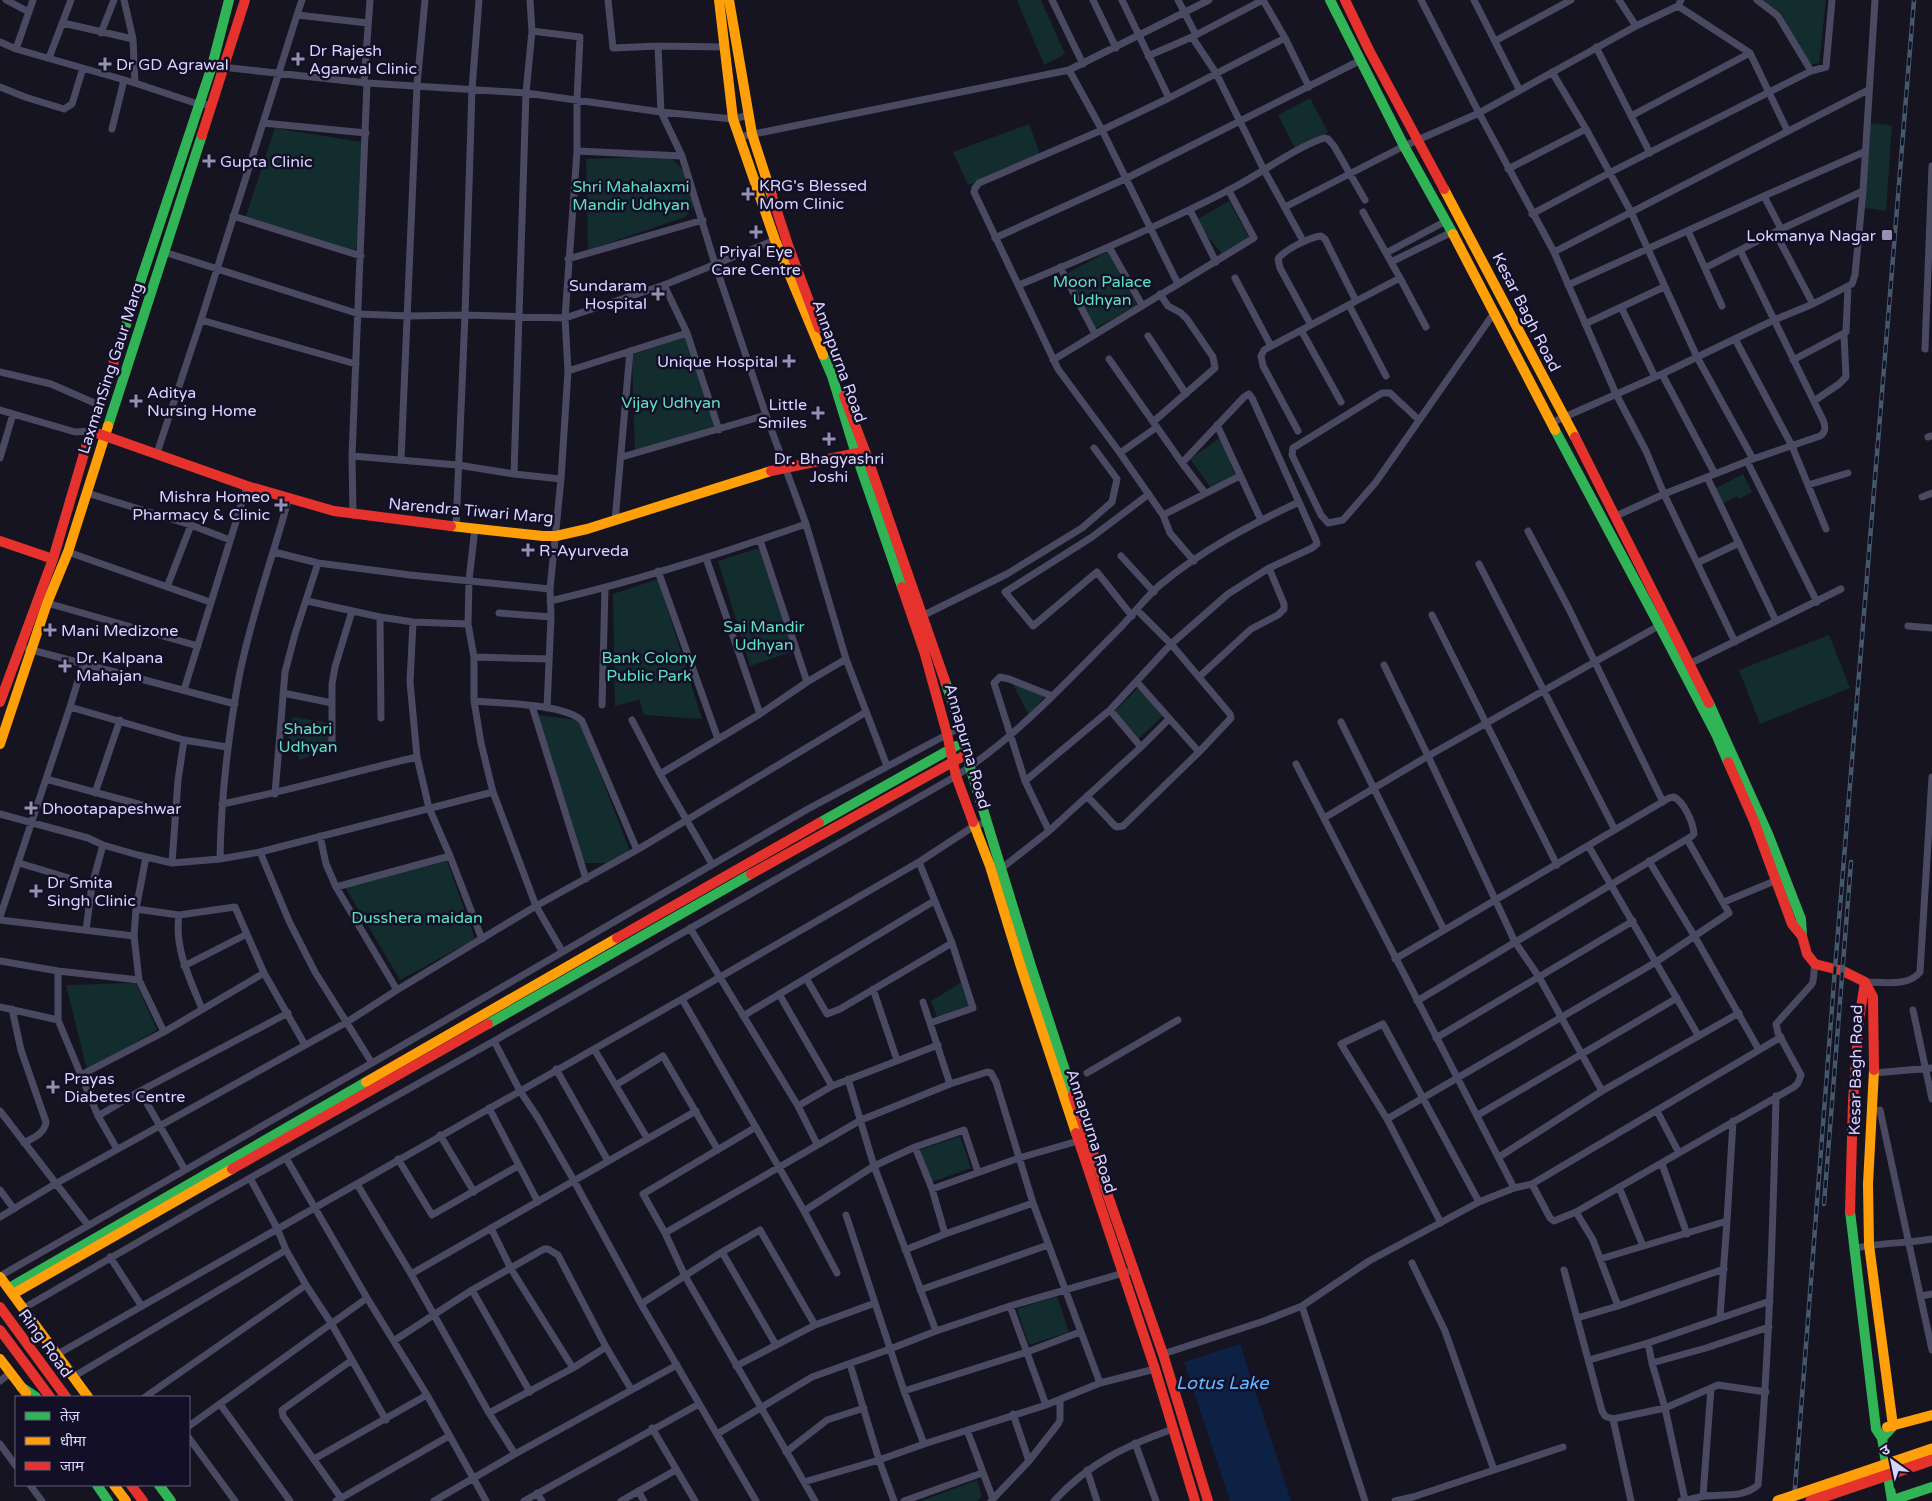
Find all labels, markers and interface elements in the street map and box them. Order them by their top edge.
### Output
place label: Dr Rajesh Agarwal Clinic [309,41,417,79]
marker: Dr Rajesh Agarwal Clinic [291,52,305,66]
place label: Dr GD Agrawal [116,55,229,75]
marker: Dr GD Agrawal [98,57,112,71]
place label: Gupta Clinic [220,152,313,172]
marker: Gupta Clinic [202,154,216,168]
place label: KRG's Blessed Mom Clinic [759,176,867,214]
park label: Shri Mahalaxmi Mandir Udhyan [572,177,690,215]
marker: KRG's Blessed Mom Clinic [741,187,755,201]
marker: Priyal Eye Care Centre [749,225,763,239]
place label: Lokmanya Nagar [1746,226,1877,246]
marker: Lokmanya Nagar [1880,228,1894,242]
place label: Priyal Eye Care Centre [711,242,801,280]
street label: Kesar Bagh Road [1487,250,1565,375]
park label: Moon Palace Udhyan [1053,272,1151,310]
place label: Sundaram Hospital [569,276,647,314]
street label: LaxmanSing Gaur Marg [74,280,148,457]
marker: Sundaram Hospital [651,287,665,301]
street label: Annapurna Road [808,297,871,426]
place label: Unique Hospital [657,352,778,372]
marker: Unique Hospital [782,354,796,368]
place label: Aditya Nursing Home [147,383,257,421]
park label: Vijay Udhyan [621,393,721,413]
marker: Aditya Nursing Home [129,394,143,408]
place label: Little Smiles [758,395,807,433]
marker: Little Smiles [811,406,825,420]
marker: Dr. Bhagyashri Joshi [822,432,836,446]
place label: Dr. Bhagyashri Joshi [774,449,884,487]
place label: Mishra Homeo Pharmacy & Clinic [132,487,270,525]
street label: Narendra Tiwari Marg [387,494,554,528]
marker: Mishra Homeo Pharmacy & Clinic [274,498,288,512]
place label: R-Ayurveda [539,541,629,561]
marker: R-Ayurveda [521,543,535,557]
park label: Sai Mandir Udhyan [723,617,806,655]
place label: Mani Medizone [61,621,178,641]
marker: Mani Medizone [43,623,57,637]
place label: Dr. Kalpana Mahajan [76,648,163,686]
park label: Bank Colony Public Park [601,648,697,686]
marker: Dr. Kalpana Mahajan [58,659,72,673]
street label: Annapurna Road [940,681,994,811]
park label: Shabri Udhyan [279,719,337,757]
place label: Dhootapapeshwar [42,799,182,819]
marker: Dhootapapeshwar [24,801,38,815]
place label: Dr Smita Singh Clinic [47,873,136,911]
marker: Dr Smita Singh Clinic [29,884,43,898]
park label: Dusshera maidan [351,908,483,928]
street label: Kesar Bagh Road [1845,1004,1867,1136]
street label: Annapurna Road [1062,1067,1121,1196]
place label: Prayas Diabetes Centre [64,1069,185,1107]
marker: Prayas Diabetes Centre [46,1080,60,1094]
street label: Ring Road [14,1306,77,1382]
water label: Lotus Lake [1176,1372,1269,1394]
legend [15,1396,190,1486]
text: तेज़ [60,1407,81,1425]
text: धीमा [60,1432,87,1450]
north arrow [1867,1436,1917,1486]
text: उ [1877,1441,1894,1460]
text: जाम [60,1457,85,1475]

